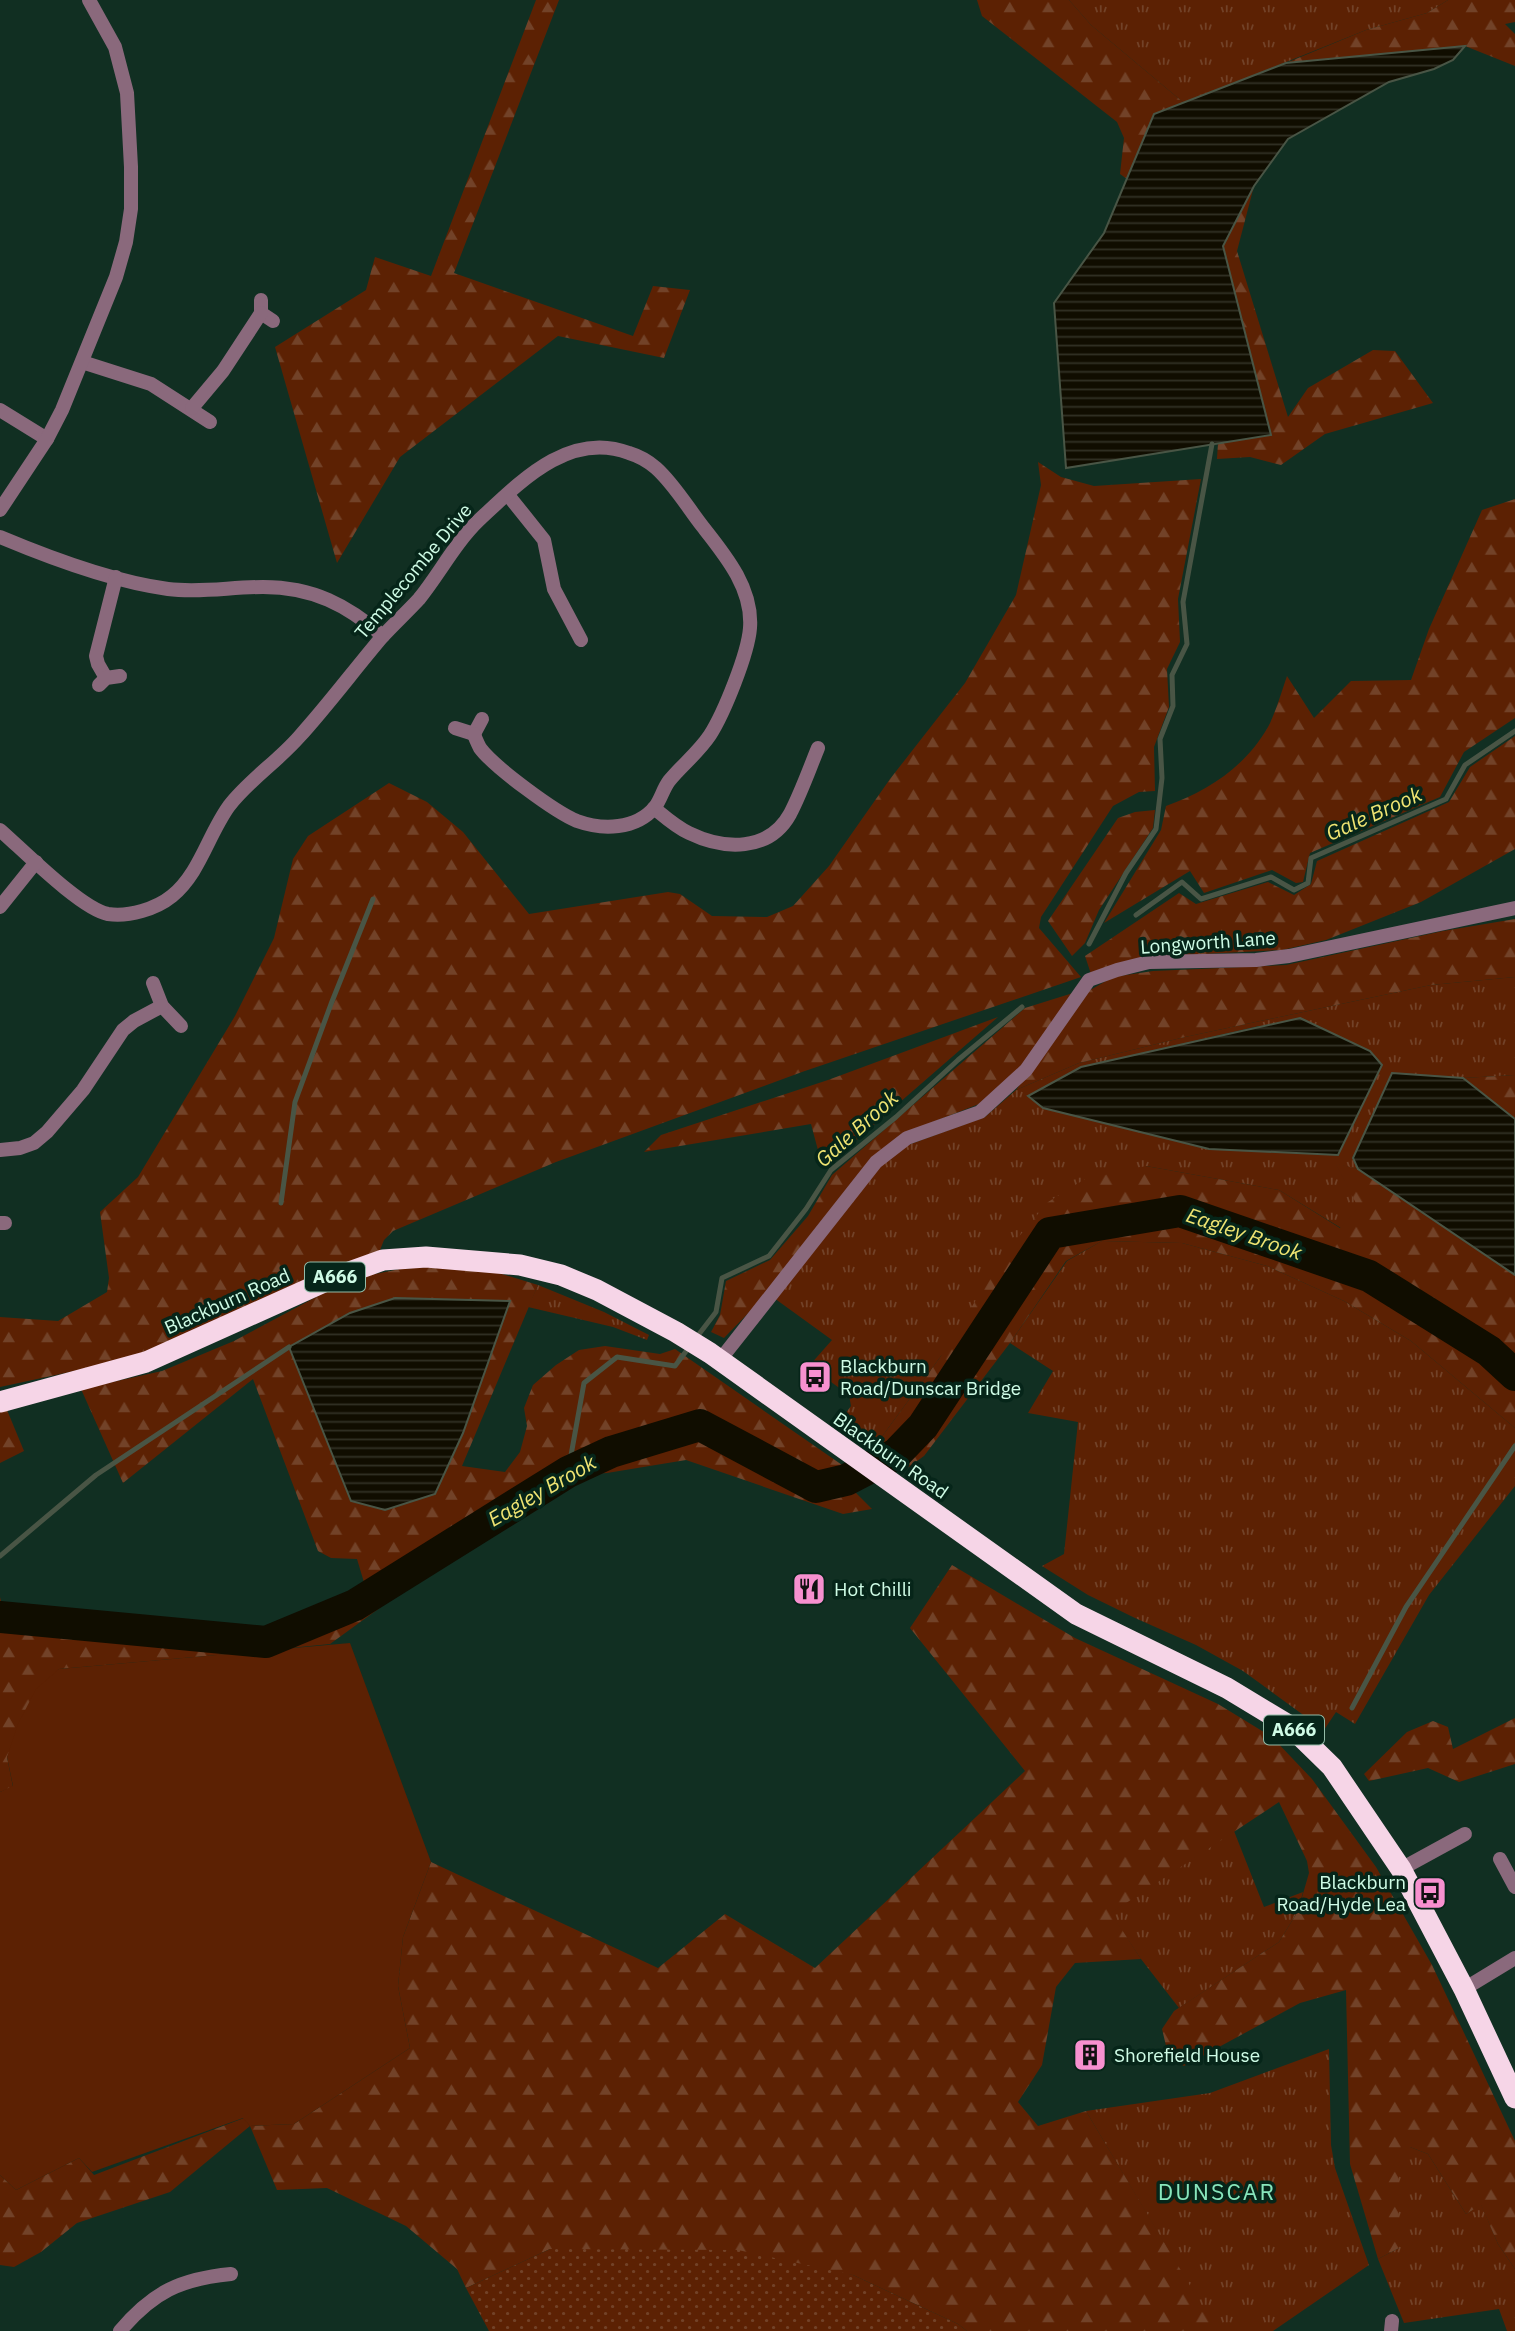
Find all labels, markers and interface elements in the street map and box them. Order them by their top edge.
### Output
street label: Templecombe Drive [349,498,477,644]
water label: Gale Brook [1321,779,1427,847]
street label: Longworth Lane [1139,925,1277,959]
water label: Gale Brook [809,1083,904,1173]
water label: Eagley Brook [1183,1200,1307,1266]
road number: A666 [305,1262,365,1292]
street label: Blackburn Road [160,1263,294,1339]
place label: Blackburn Road/Dunscar Bridge [840,1354,1021,1400]
bus stop icon: Blackburn Road/Dunscar Bridge [796,1358,834,1396]
street label: Blackburn Road [829,1406,953,1504]
water label: Eagley Brook [482,1447,602,1532]
restaurant icon: Hot Chilli [790,1570,828,1608]
place label: Hot Chilli [834,1577,912,1601]
road number: A666 [1264,1716,1324,1744]
place label: Blackburn Road/Hyde Lea [1276,1870,1406,1916]
bus stop icon: Blackburn Road/Hyde Lea [1411,1874,1449,1912]
building icon: Shorefield House [1071,2036,1109,2074]
place label: Shorefield House [1114,2043,1260,2067]
district label: DUNSCAR [1158,2176,1276,2206]

